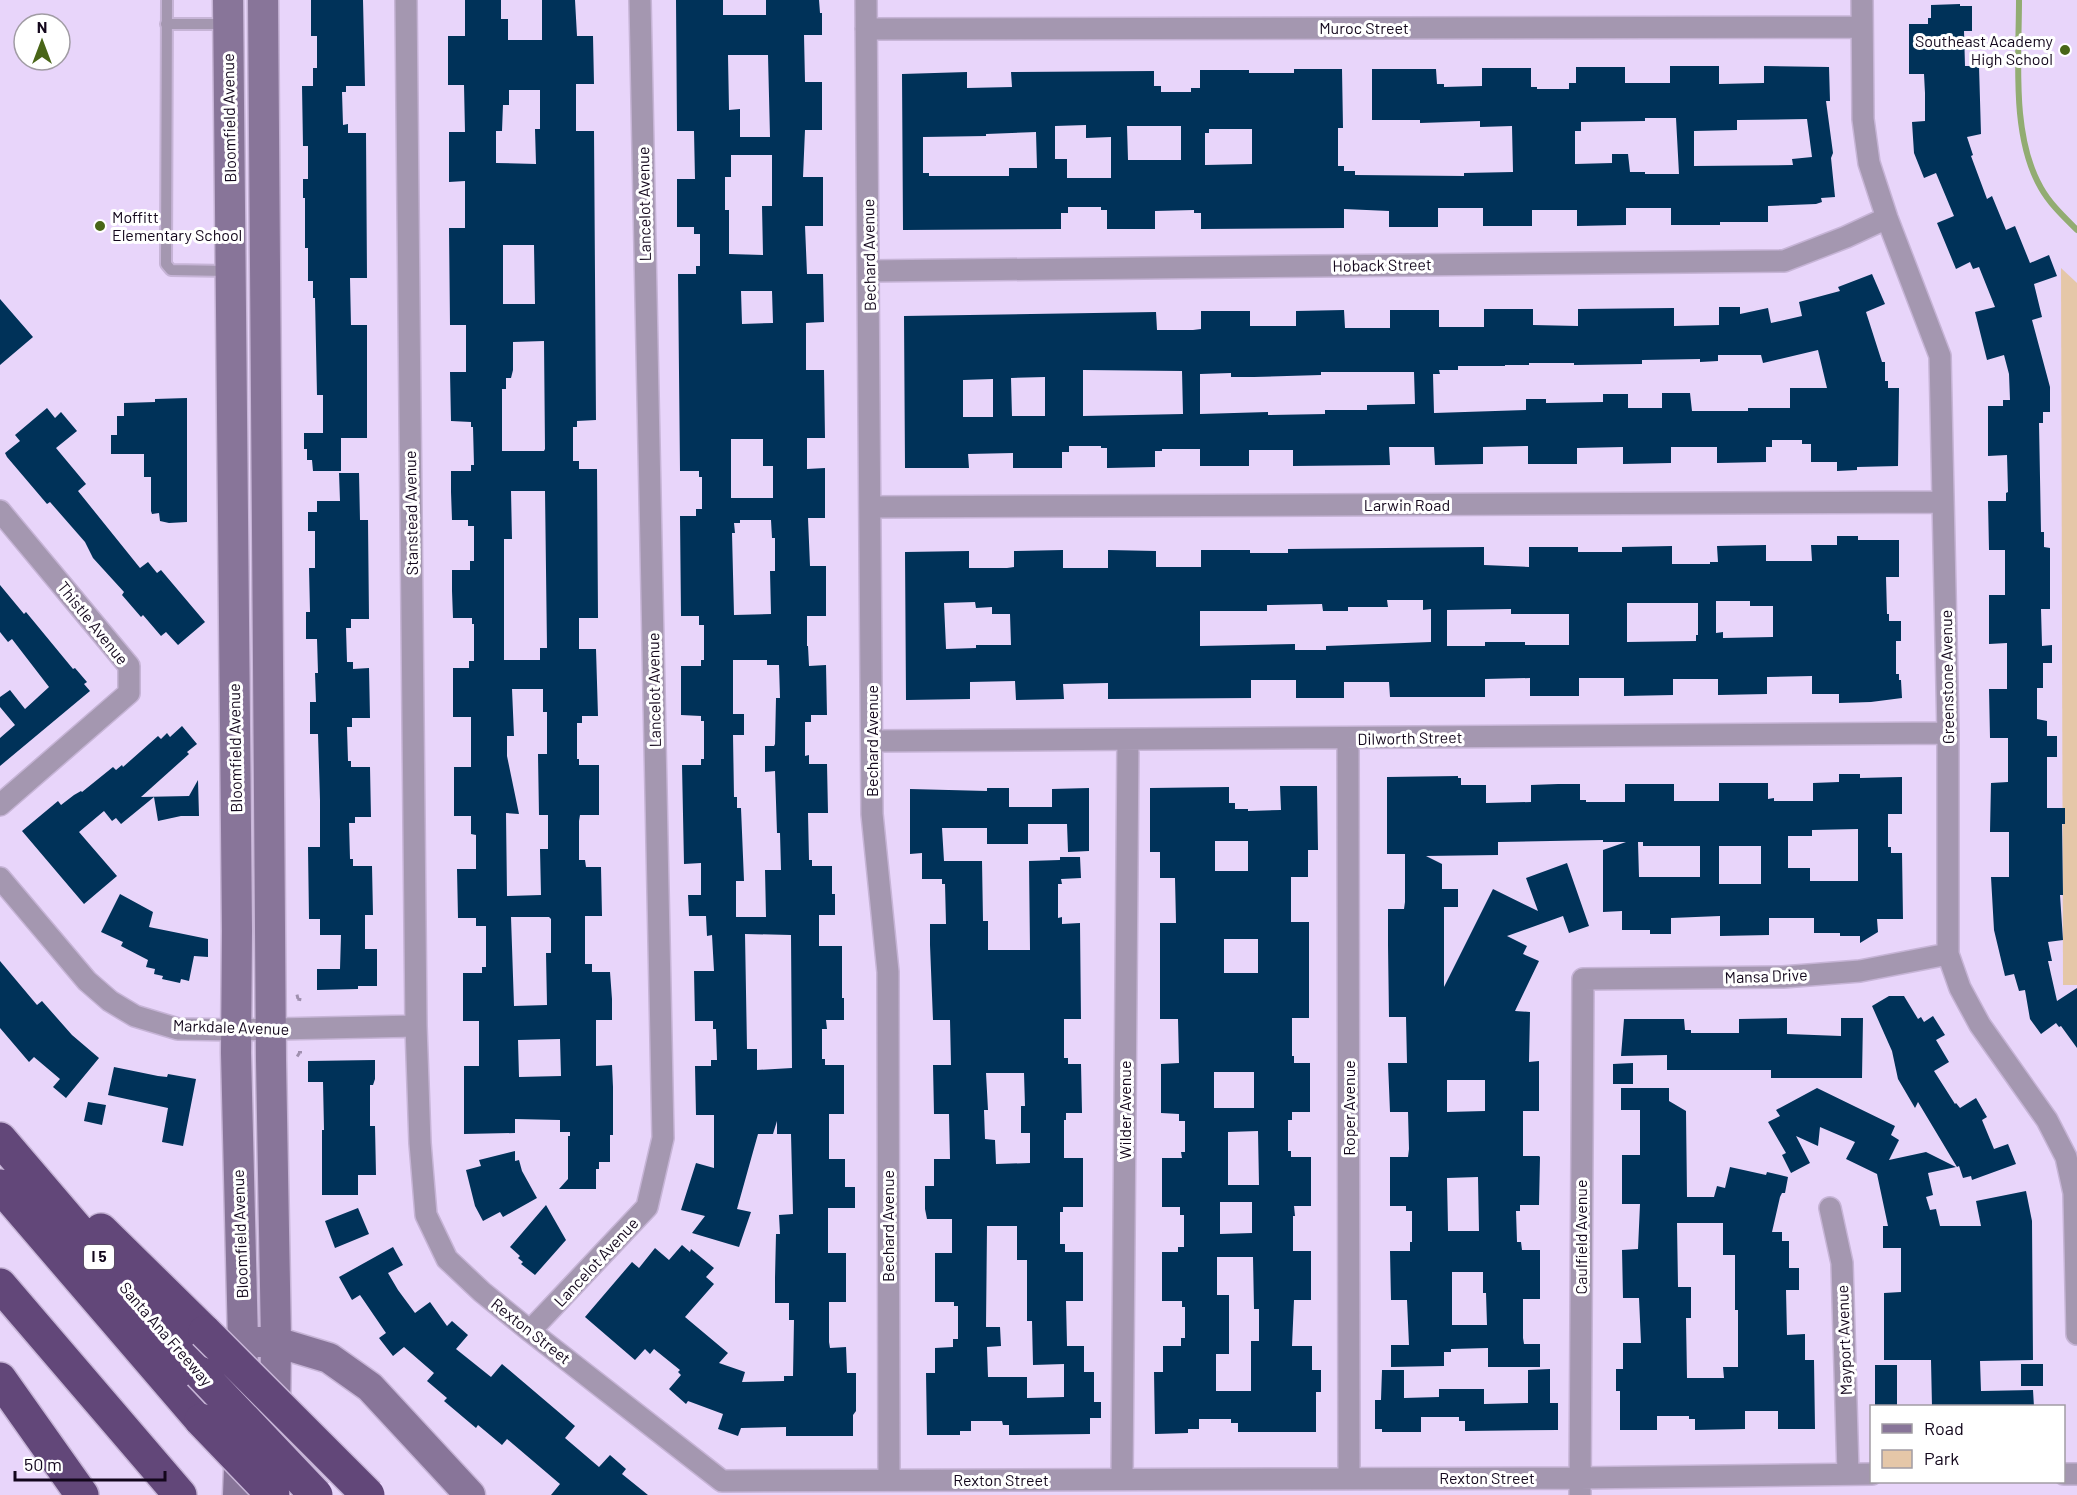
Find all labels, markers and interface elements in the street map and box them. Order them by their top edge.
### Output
north arrow [12,12,72,72]
text: N [37,17,47,36]
street label: Muroc Street [1319,18,1409,37]
place label: Southeast Academy High School [1915,31,2054,68]
marker: Southeast Academy High School [2058,43,2072,57]
street label: Bloomfield Avenue [218,53,239,183]
street label: Lancelot Avenue [633,146,654,262]
street label: Bechard Avenue [858,199,879,311]
place label: Moffitt Elementary School [112,207,242,244]
marker: Moffitt Elementary School [93,219,107,233]
street label: Hoback Street [1332,254,1432,275]
street label: Stanstead Avenue [400,451,421,575]
street label: Larwin Road [1364,495,1450,514]
street label: Thistle Avenue [54,577,133,668]
street label: Greenstone Avenue [1936,610,1957,744]
street label: Lancelot Avenue [643,632,664,748]
street label: Bloomfield Avenue [224,683,245,813]
street label: Bechard Avenue [862,685,881,797]
street label: Dilworth Street [1357,727,1463,748]
street label: Mansa Drive [1724,965,1808,986]
street label: Markdale Avenue [173,1015,289,1038]
street label: Roper Avenue [1339,1060,1358,1156]
street label: Wilder Avenue [1115,1061,1134,1159]
street label: Bloomfield Avenue [228,1169,251,1299]
street label: Bechard Avenue [878,1170,897,1282]
street label: Caulfield Avenue [1571,1180,1590,1294]
street label: Lancelot Avenue [550,1213,642,1310]
road number: I 5 [84,1245,114,1269]
street label: Santa Ana Freeway [116,1278,217,1390]
street label: Mayport Avenue [1832,1285,1855,1395]
street label: Rexton Street [488,1294,575,1367]
legend [1870,1405,2065,1483]
text: Road [1924,1417,1964,1439]
scale bar [15,1444,165,1482]
text: Park [1924,1447,1959,1469]
text: 50 m [24,1453,62,1475]
street label: Rexton Street [1439,1468,1535,1487]
street label: Rexton Street [953,1470,1049,1489]

